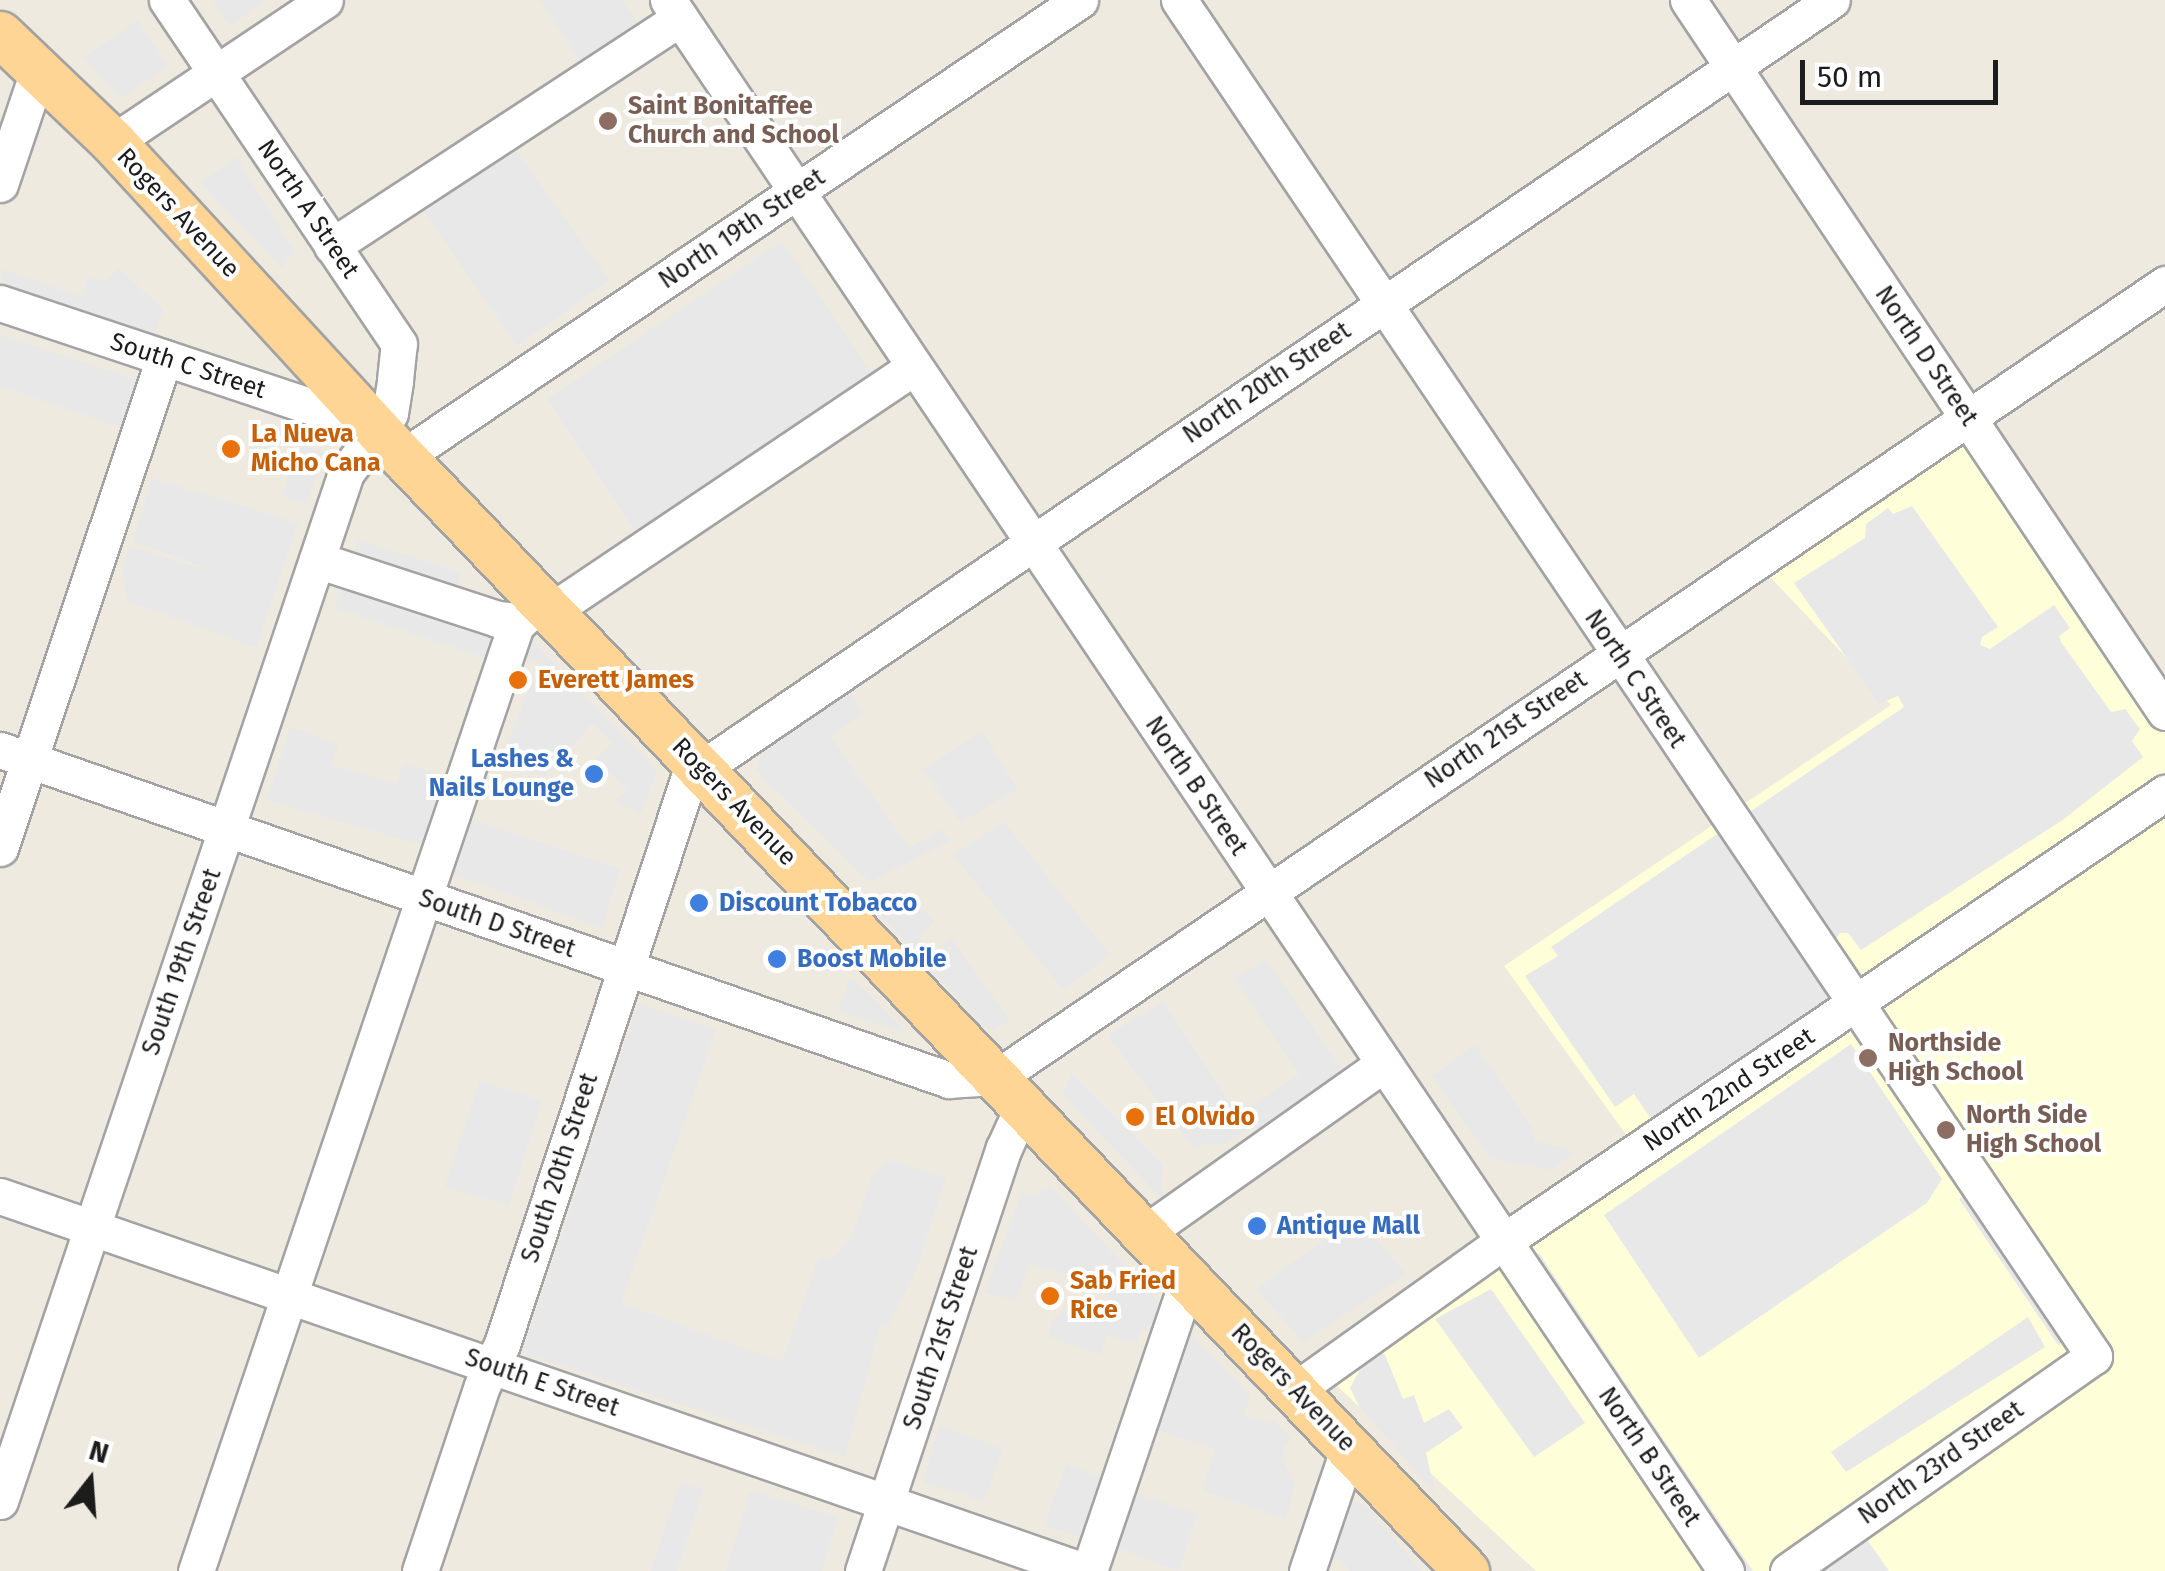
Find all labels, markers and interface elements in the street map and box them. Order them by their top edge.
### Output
scale bar [1805,40,2002,102]
text: 50 m [1817,59,1882,95]
place label: Saint Bonitaffee Church and School [628,92,839,151]
marker: Saint Bonitaffee Church and School [597,110,619,132]
street label: North A Street [251,134,365,284]
street label: Rogers Avenue [110,142,246,284]
street label: North 19th Street [653,162,831,296]
street label: North D Street [1868,280,1984,432]
street label: North 20th Street [1177,316,1357,450]
street label: South C Street [107,327,269,405]
place label: La Nueva Micho Cana [251,420,381,479]
marker: La Nueva Micho Cana [220,438,242,460]
street label: North C Street [1578,604,1692,754]
place label: Everett James [538,665,694,695]
street label: North 21st Street [1419,665,1593,795]
marker: Everett James [507,669,529,691]
street label: North B Street [1138,711,1254,861]
street label: Rogers Avenue [666,732,802,872]
place label: Lashes & Nails Lounge [429,745,574,804]
marker: Lashes & Nails Lounge [583,763,605,785]
street label: South 19th Street [136,865,228,1059]
street label: South D Street [415,883,579,965]
place label: Discount Tobacco [719,888,917,918]
marker: Discount Tobacco [688,892,710,914]
place label: Boost Mobile [797,944,947,974]
marker: Boost Mobile [766,948,788,970]
street label: North 22nd Street [1638,1022,1820,1158]
place label: Northside High School [1888,1029,2023,1088]
marker: Northside High School [1857,1047,1879,1069]
street label: South 20th Street [515,1069,605,1267]
place label: North Side High School [1966,1101,2101,1160]
place label: El Olvido [1155,1102,1255,1132]
marker: El Olvido [1124,1106,1146,1128]
marker: North Side High School [1935,1119,1957,1141]
place label: Antique Mall [1277,1211,1420,1241]
marker: Antique Mall [1246,1215,1268,1237]
street label: South 21st Street [897,1243,985,1433]
place label: Sab Fried Rice [1070,1267,1176,1326]
marker: Sab Fried Rice [1039,1285,1061,1307]
street label: Rogers Avenue [1225,1318,1361,1458]
street label: South E Street [461,1343,623,1423]
street label: North B Street [1591,1382,1707,1532]
street label: North 23rd Street [1853,1395,2029,1531]
north arrow [40,1431,140,1531]
text: N [85,1433,113,1470]

